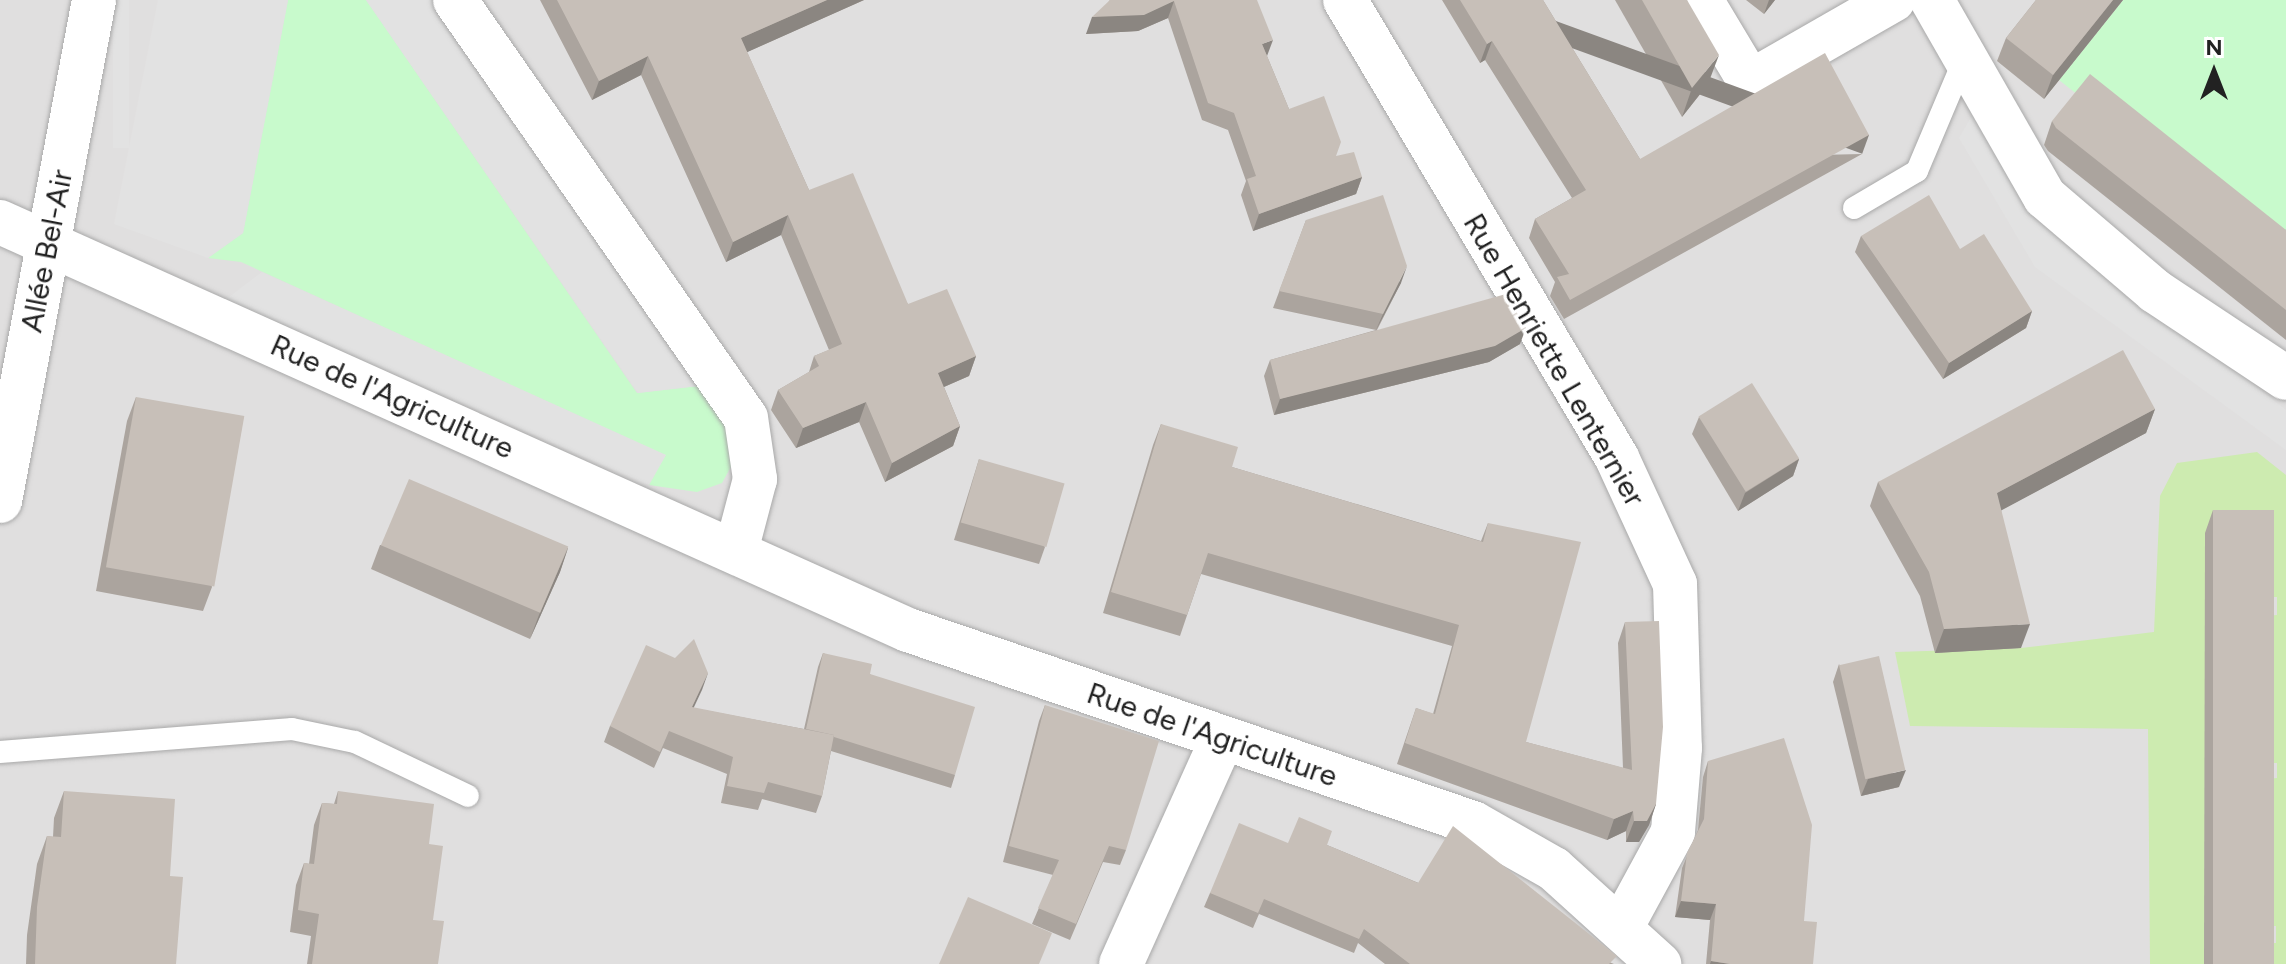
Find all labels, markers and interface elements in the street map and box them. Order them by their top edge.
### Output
north arrow [2174,32,2254,112]
text: N [2205,34,2223,61]
street label: Allée Bel-Air [14,167,80,335]
street label: Rue Henriette Lenternier [1456,207,1652,513]
street label: Rue de l'Agriculture [265,327,519,467]
street label: Rue de l'Agriculture [1082,675,1342,795]

